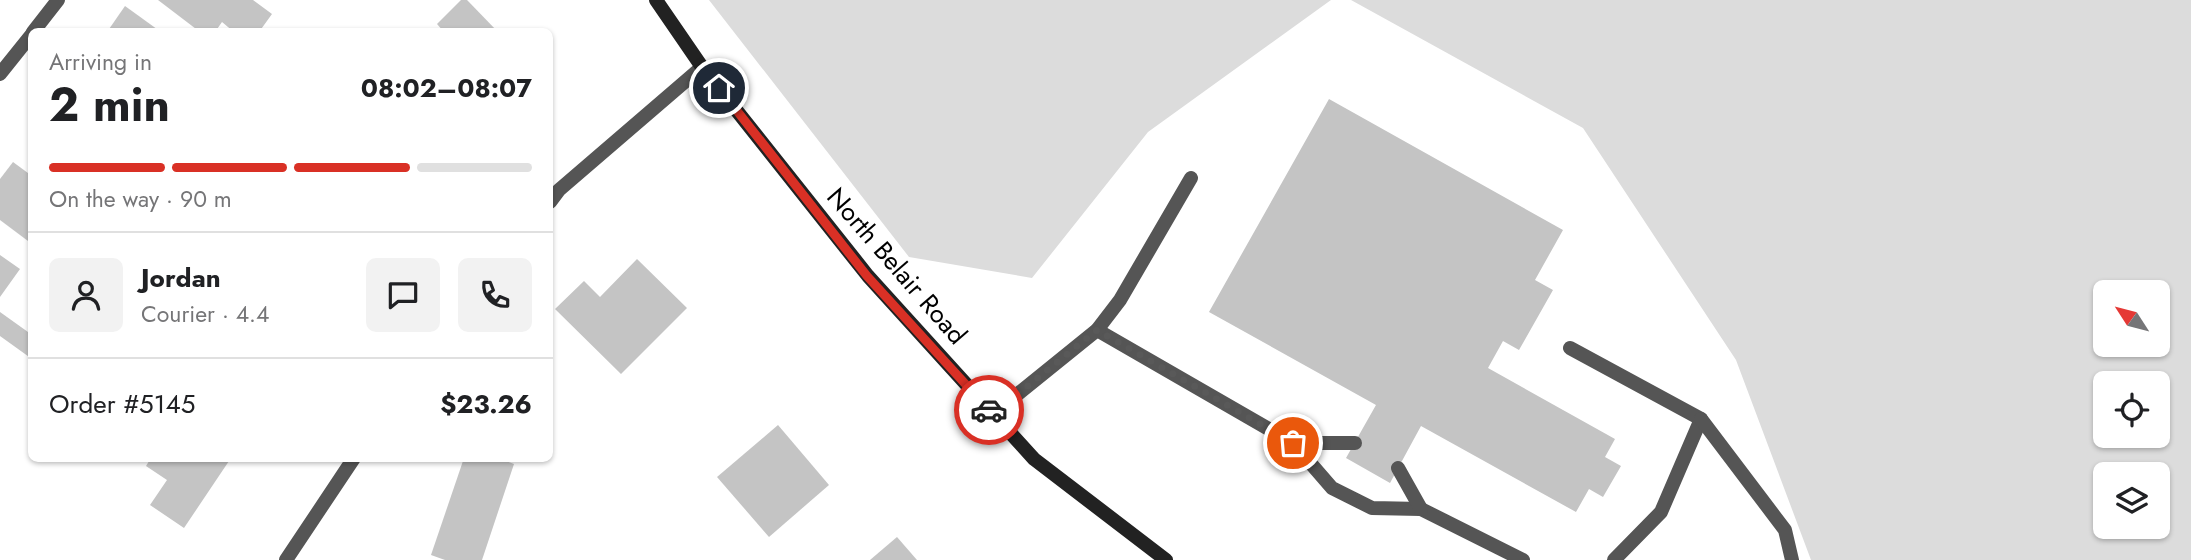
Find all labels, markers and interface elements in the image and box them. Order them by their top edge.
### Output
text: Arriving in [49,45,152,79]
pin [689,58,749,118]
text: 08:02–08:07 [361,69,532,107]
icon: home [700,69,738,107]
text: 2 min [49,72,170,138]
street label: North Belair Road [818,179,976,353]
text: On the way · 90 m [49,182,232,216]
button: person [49,258,123,332]
button: chat [366,258,440,332]
button: phone [458,258,532,332]
text: Jordan [141,259,221,297]
north arrow [2093,280,2170,357]
map controls [2093,280,2170,539]
text: Courier · 4.4 [141,297,269,331]
button: locate [2093,371,2170,448]
courier [954,375,1024,445]
text: Order #5145 [49,385,195,423]
text: $23.26 [440,385,532,423]
icon: car [970,391,1008,429]
pin [1263,413,1323,473]
icon: bag [1274,424,1312,462]
button: layers [2093,462,2170,539]

